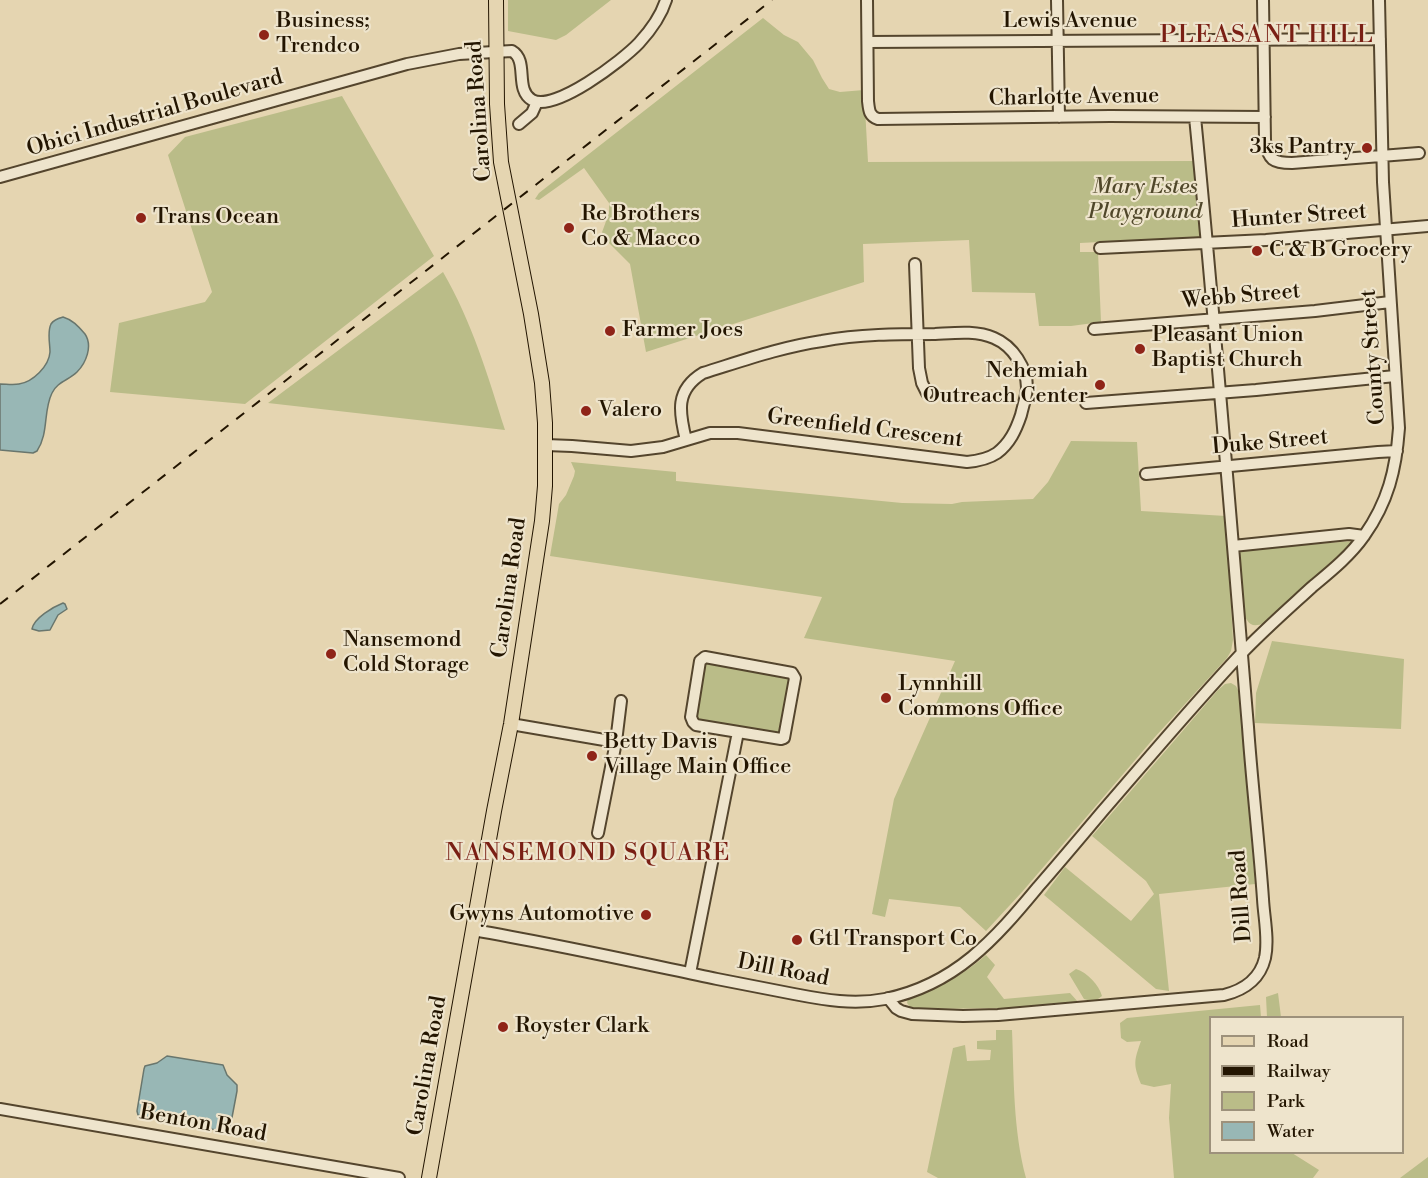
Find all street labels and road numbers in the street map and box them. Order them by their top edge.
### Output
street label: Lewis Avenue [1003,9,1137,35]
street label: Carolina Road [462,40,498,182]
street label: Obici Industrial Boulevard [24,65,286,163]
street label: Charlotte Avenue [988,83,1160,113]
street label: Hunter Street [1230,199,1368,235]
street label: Webb Street [1181,279,1301,315]
street label: County Street [1356,288,1392,426]
street label: Greenfield Crescent [765,404,965,454]
street label: Duke Street [1211,425,1329,461]
street label: Carolina Road [487,516,533,660]
street label: Dill Road [1226,849,1258,943]
street label: Dill Road [735,949,831,993]
street label: Carolina Road [403,994,453,1138]
street label: Benton Road [138,1100,268,1148]

